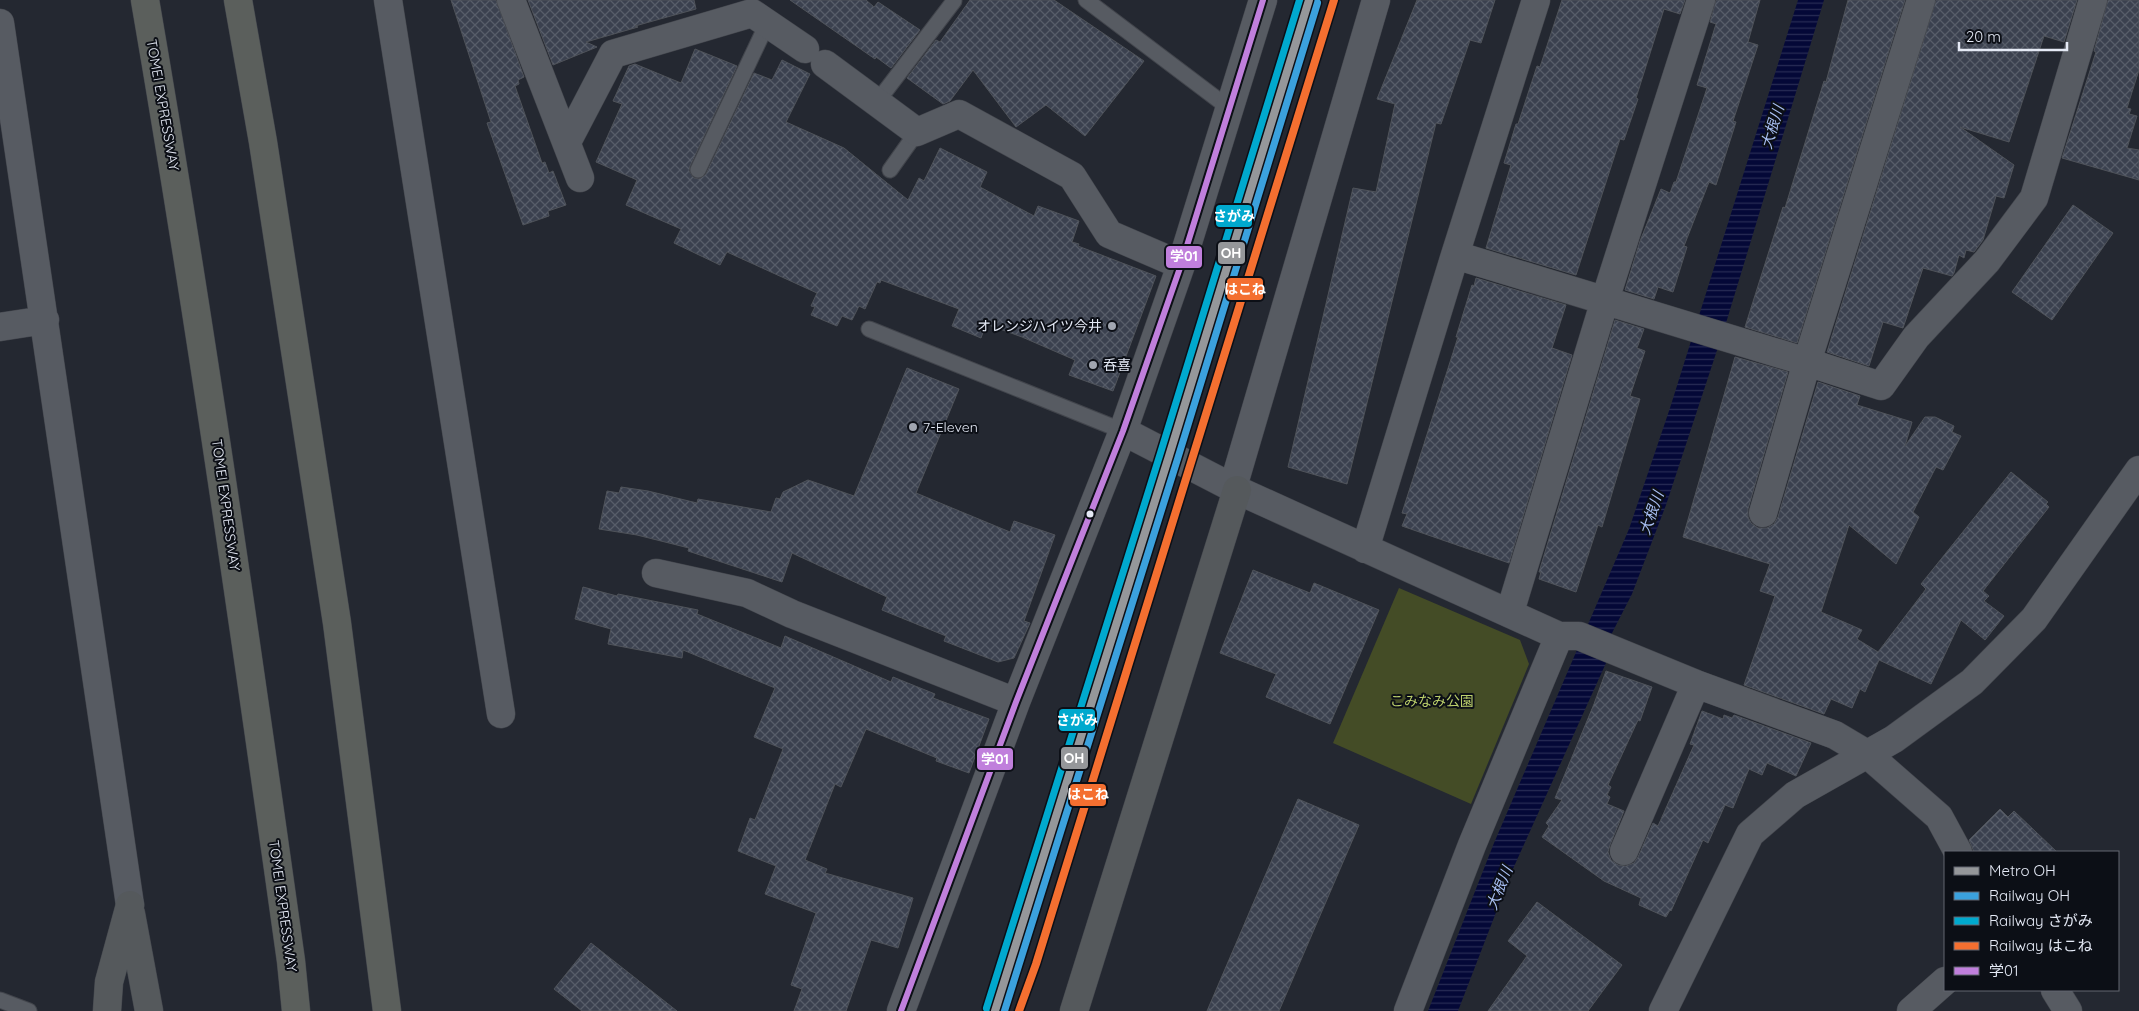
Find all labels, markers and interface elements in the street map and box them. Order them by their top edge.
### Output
scale bar [1959,20,2066,52]
text: 20 m [1966,27,2001,46]
street label: TOMEI EXPRESSWAY [143,38,183,172]
water label: 大根川 [1756,101,1788,151]
line badge: さがみ [1215,204,1253,228]
text: さがみ [1213,207,1255,225]
line badge: OH [1217,241,1246,265]
text: OH [1221,244,1241,262]
line badge: 学01 [1165,245,1203,269]
text: 学01 [1170,247,1198,265]
line badge: はこね [1226,277,1264,301]
text: はこね [1224,280,1266,298]
place label: オレンジハイツ今井 [977,317,1102,335]
marker: オレンジハイツ今井 [1106,320,1118,332]
place label: 呑喜 [1103,356,1131,374]
marker: 呑喜 [1087,359,1099,371]
place label: 7-Eleven [923,418,978,436]
marker: 7-Eleven [907,421,919,433]
street label: TOMEI EXPRESSWAY [208,438,244,572]
water label: 大根川 [1635,487,1668,537]
unlabelled marker [1085,509,1095,519]
park label: こみなみ公園 [1390,692,1474,710]
line badge: さがみ [1058,708,1096,732]
text: さがみ [1056,711,1098,729]
line badge: OH [1060,746,1089,770]
line badge: 学01 [976,747,1014,771]
text: OH [1064,749,1084,767]
text: 学01 [981,750,1009,768]
line badge: はこね [1069,783,1107,807]
text: はこね [1067,785,1109,803]
street label: TOMEI EXPRESSWAY [265,839,301,973]
legend [1944,851,2119,991]
text: Metro OH [1989,861,2056,880]
water label: 大根川 [1482,862,1517,912]
text: Railway OH [1989,886,2070,905]
text: Railway さがみ [1989,911,2093,930]
text: Railway はこね [1989,936,2093,955]
text: 学01 [1989,961,2018,980]

